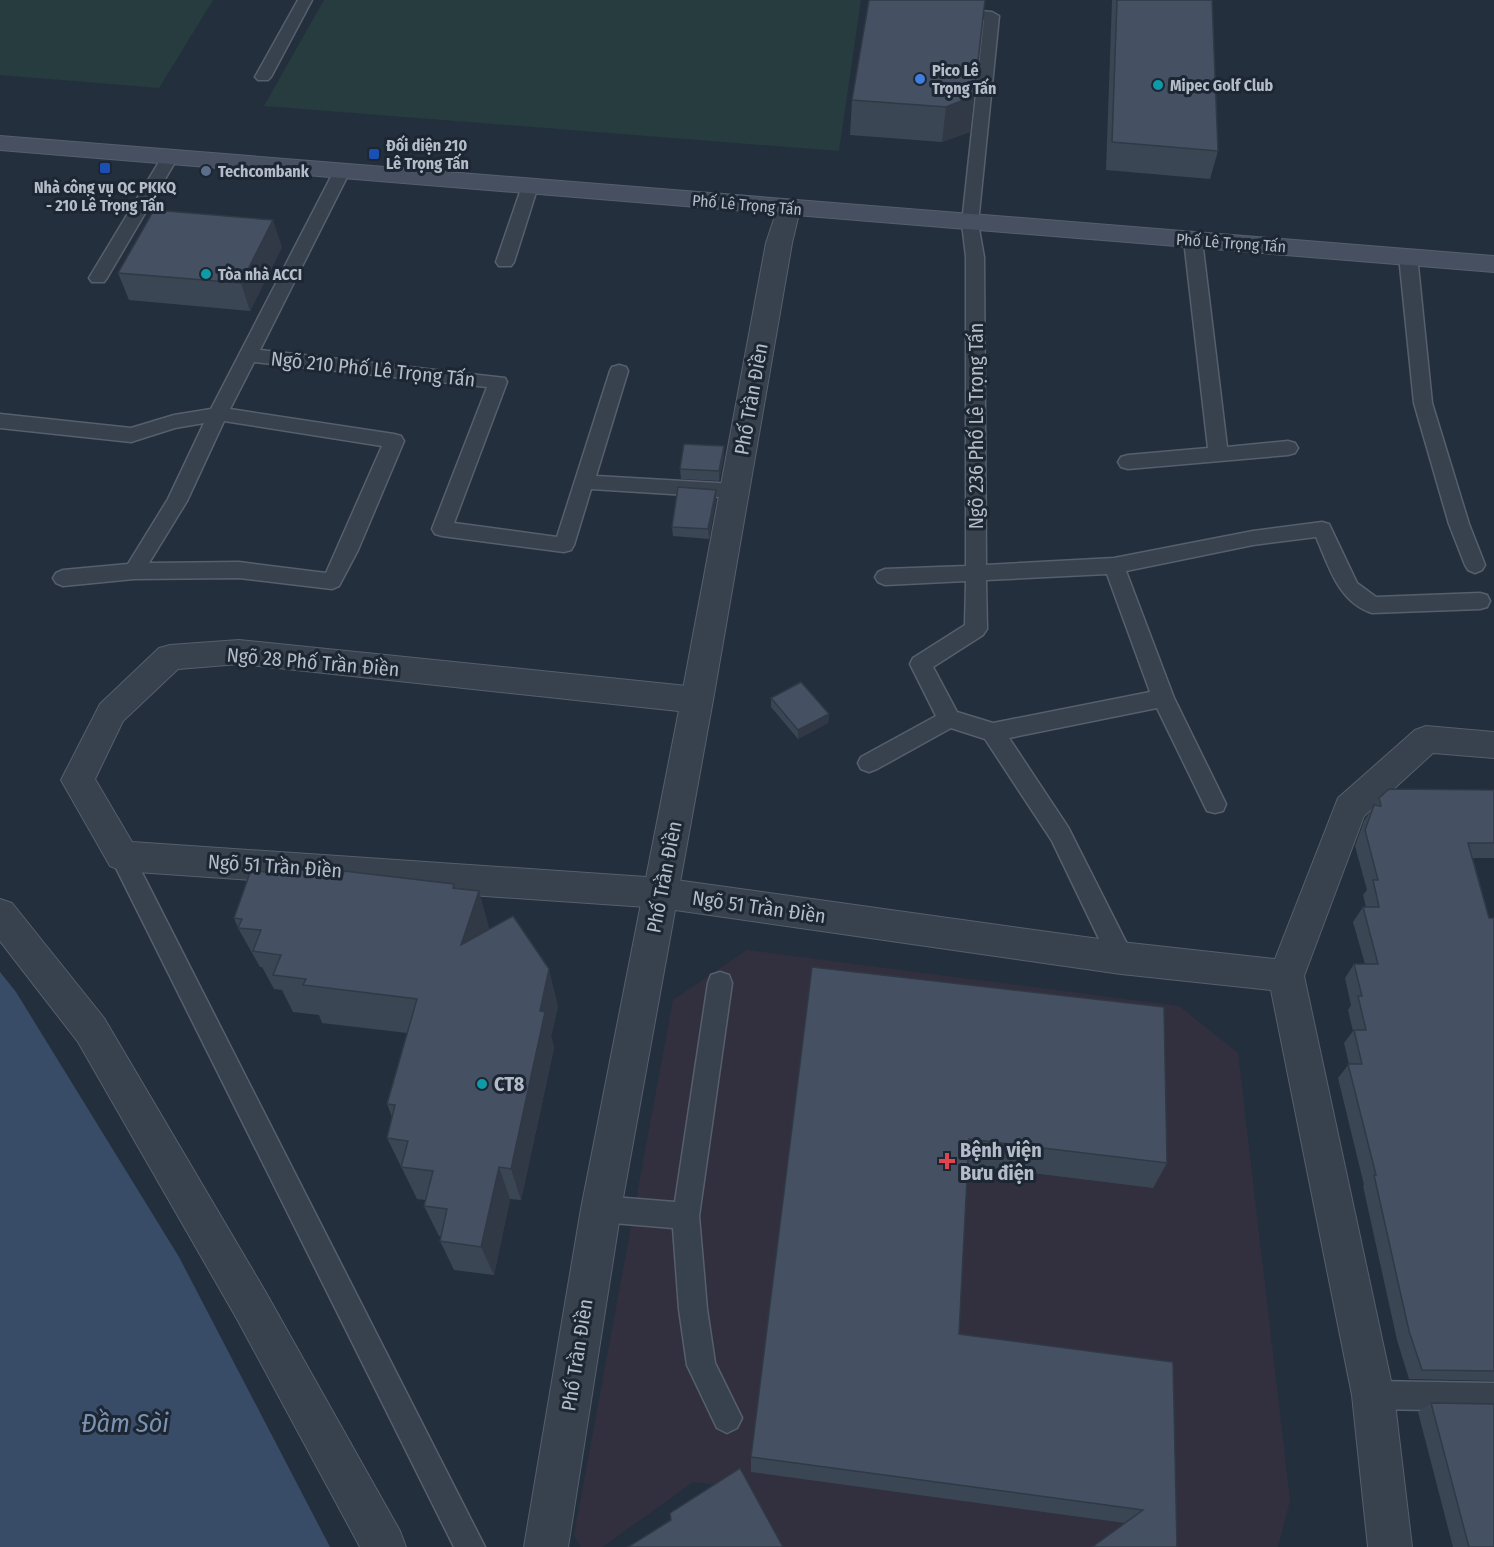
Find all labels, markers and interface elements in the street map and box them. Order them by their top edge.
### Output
place label: Pico Lê Trọng Tấn [932,61,996,98]
marker: Pico Lê Trọng Tấn [913,72,927,86]
place label: Mipec Golf Club [1170,76,1274,95]
marker: Mipec Golf Club [1151,78,1165,92]
place label: Đối diện 210 Lê Trọng Tấn [386,135,469,173]
marker: Đối diện 210 Lê Trọng Tấn [367,147,381,161]
marker: Nhà công vụ QC PKKQ - 210 Lê Trọng Tấn [98,161,112,175]
place label: Techcombank [218,162,310,181]
marker: Techcombank [199,164,213,178]
place label: Nhà công vụ QC PKKQ - 210 Lê Trọng Tấn [34,178,177,215]
street label: Phố Lê Trọng Tấn [691,190,803,219]
street label: Phố Lê Trọng Tấn [1175,229,1287,256]
place label: Tòa nhà ACCI [218,265,302,284]
marker: Tòa nhà ACCI [199,267,213,281]
street label: Ngõ 236 Phố Lê Trọng Tấn [964,323,988,529]
street label: Phố Trần Điền [729,341,773,457]
street label: Ngõ 210 Phố Lê Trọng Tấn [270,346,476,392]
street label: Ngõ 28 Phố Trần Điền [226,642,400,682]
street label: Phố Trần Điền [641,819,687,935]
street label: Ngõ 51 Trần Điền [207,849,343,883]
street label: Ngõ 51 Trần Điền [691,886,827,928]
place label: CT8 [494,1072,525,1096]
marker: CT8 [475,1077,489,1091]
place label: Bệnh viện Bưu điện [960,1138,1042,1185]
marker: Bệnh viện Bưu điện [938,1152,956,1170]
street label: Phố Trần Điền [556,1297,598,1413]
water label: Đầm Sòi [81,1408,169,1439]

